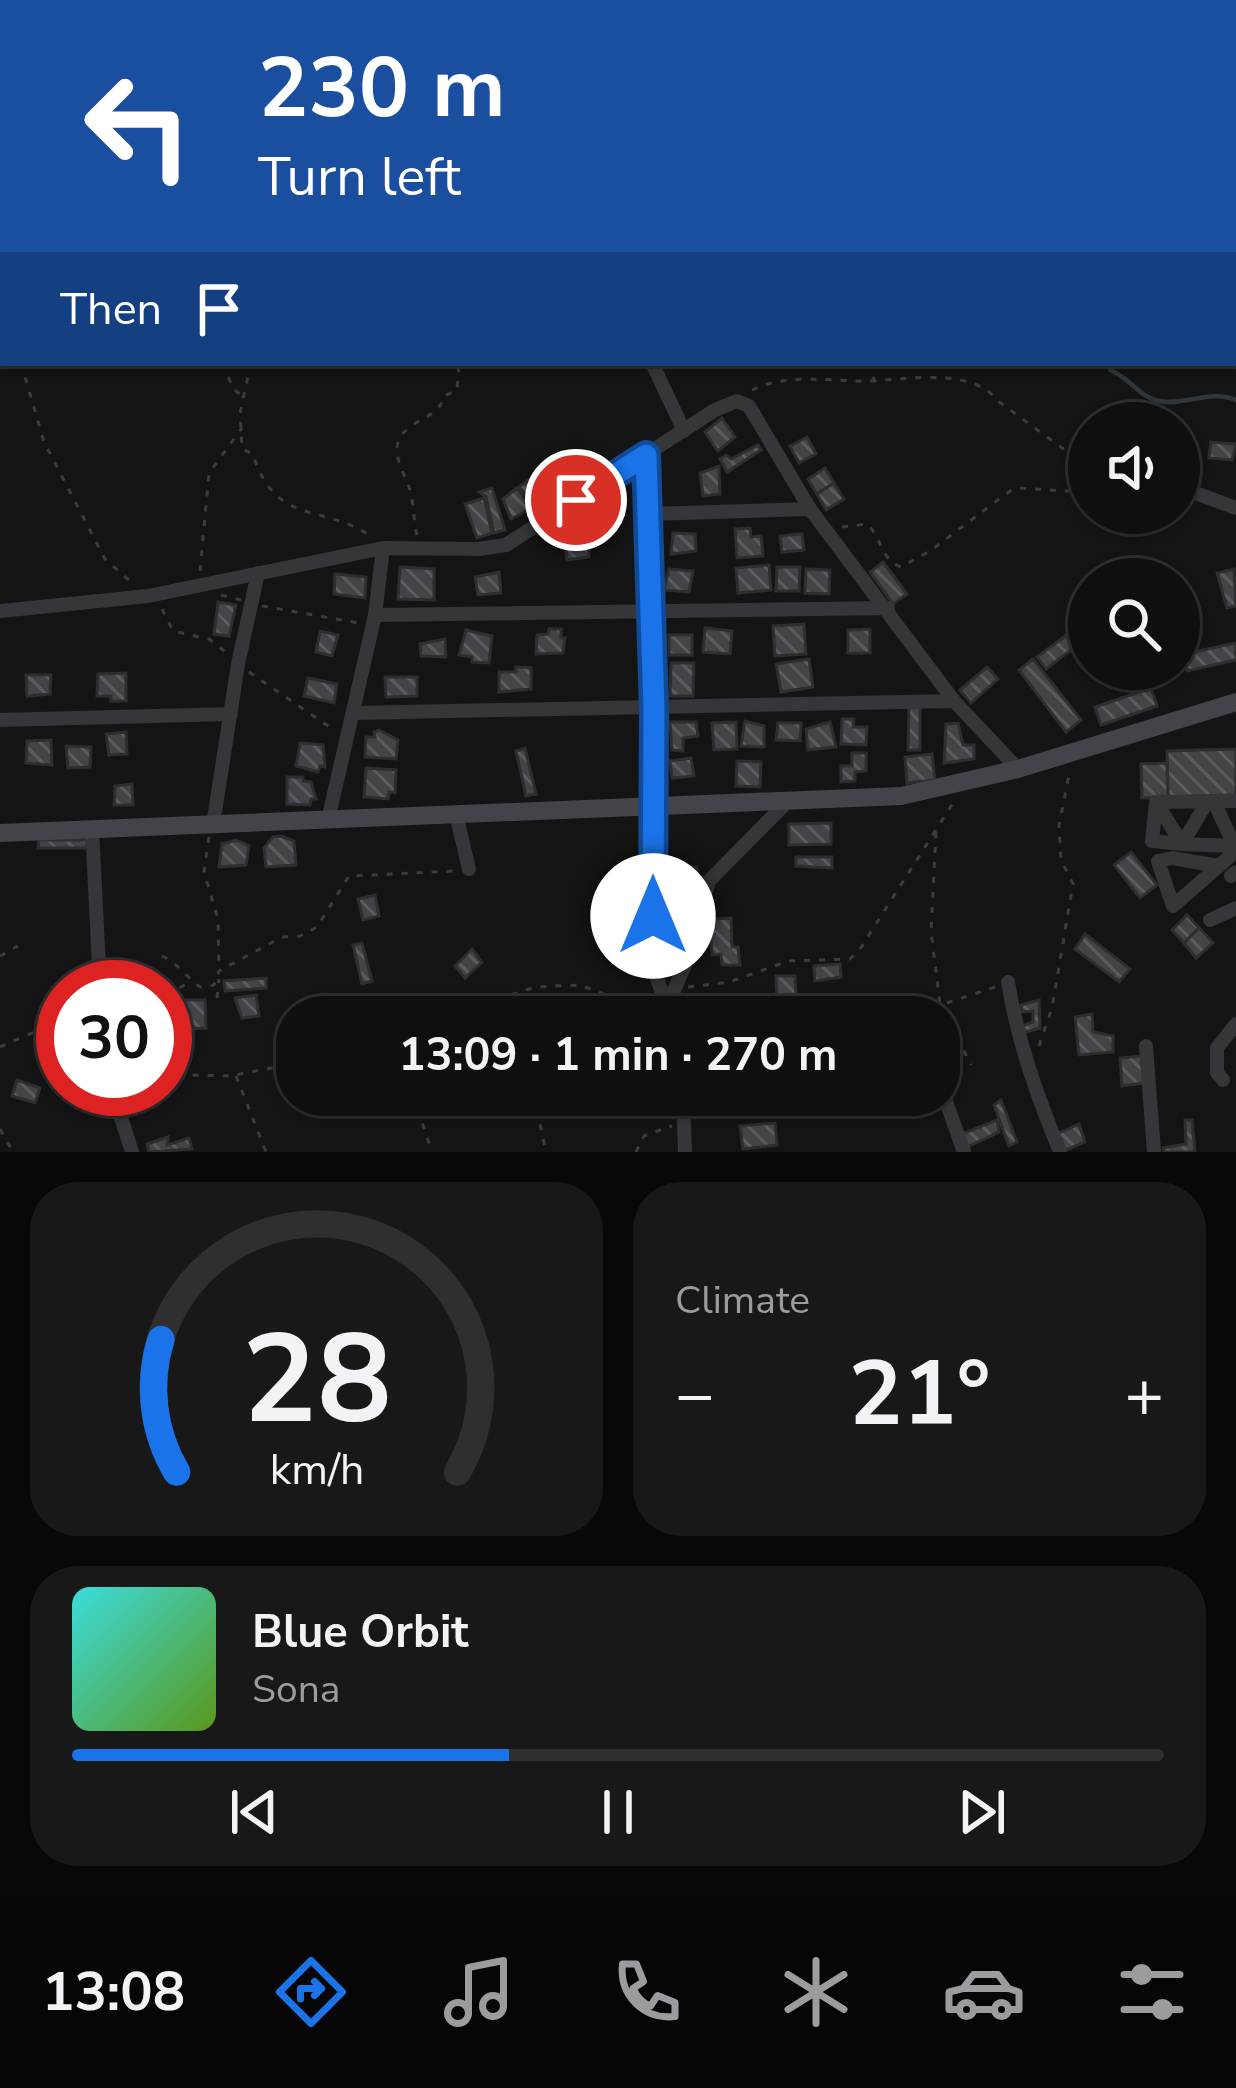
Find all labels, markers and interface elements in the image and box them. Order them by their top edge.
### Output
text: 230 m [258,31,506,146]
icon: left [60,48,216,204]
text: Turn left [258,140,461,214]
icon: arrive [186,276,252,342]
text: Then [60,279,162,340]
map controls [1068,402,1200,690]
button: sound [1068,402,1200,534]
pin [525,449,627,551]
icon: arrive [543,467,609,533]
button: search [1068,558,1200,690]
position arrow [590,853,716,979]
speed limit sign: 30 [36,960,192,1116]
text: 13:09 · 1 min · 270 m [398,1025,838,1086]
text: Climate [675,1274,810,1327]
text: 28 [242,1295,391,1465]
text: 21° [848,1333,991,1456]
text: − [675,1350,715,1440]
text: + [1124,1350,1164,1440]
text: km/h [269,1441,364,1499]
text: Blue Orbit [252,1602,469,1663]
text: Sona [252,1663,341,1716]
icon: previous [221,1779,287,1845]
icon: pause [585,1779,651,1845]
icon: next [949,1779,1015,1845]
icon: directions [269,1950,353,2034]
icon: music [437,1950,521,2034]
icon: phone [605,1950,689,2034]
icon: climate [774,1950,858,2034]
icon: car [942,1950,1026,2034]
icon: filters [1110,1950,1194,2034]
text: 13:08 [42,1955,185,2029]

